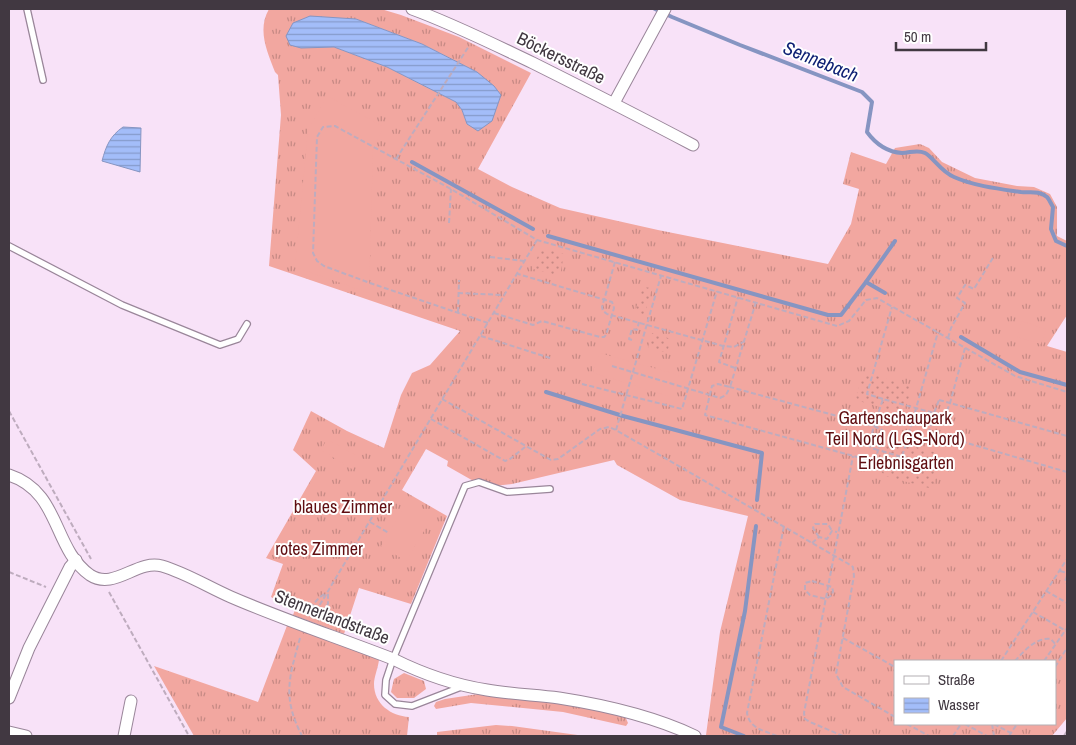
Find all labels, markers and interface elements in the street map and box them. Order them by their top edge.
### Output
scale bar [896,20,986,52]
street label: Böckersstraße [513,25,609,90]
text: 50 m [904,26,931,47]
water label: Sennebach [780,34,862,88]
park label: Gartenschaupark Teil Nord (LGS-Nord) [825,405,965,451]
park label: Erlebnisgarten [858,450,954,475]
park label: blaues Zimmer [294,494,392,519]
park label: rotes Zimmer [275,536,363,561]
street label: Stennerlandstraße [271,583,393,650]
legend [894,660,1056,725]
text: Straße [938,669,975,690]
text: Wasser [938,694,979,715]

